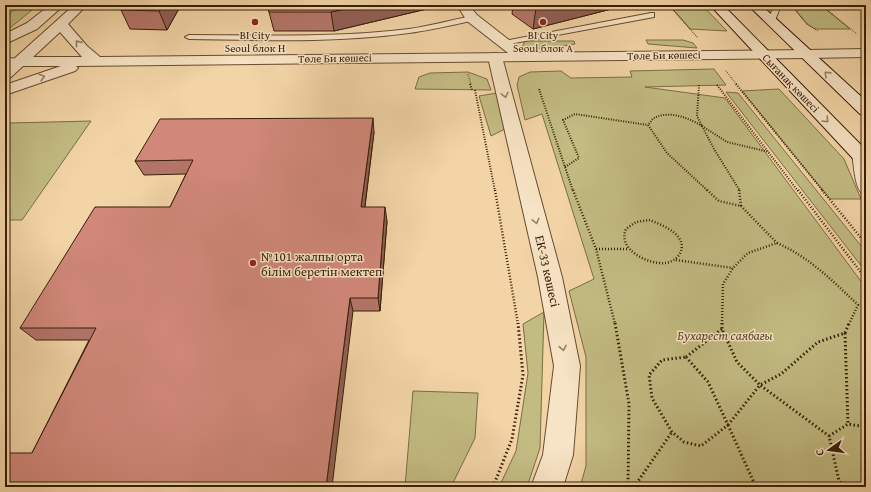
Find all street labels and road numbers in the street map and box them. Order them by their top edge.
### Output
street label: Төле Би көшесі [627,46,701,64]
street label: Төле Би көшесі [298,49,372,67]
street label: Сығанақ көшесі [759,50,823,116]
street label: ЕК-33 көшесі [530,233,565,309]

